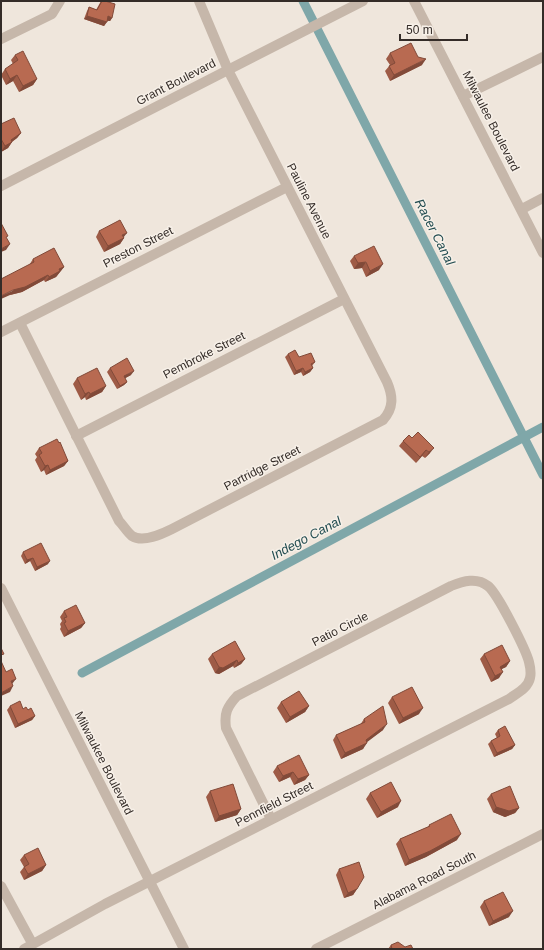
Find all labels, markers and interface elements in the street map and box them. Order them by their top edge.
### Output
scale bar [400,16,467,42]
text: 50 m [406,23,433,37]
street label: Grant Boulevard [134,56,218,108]
street label: Milwaulee Boulevard [460,68,522,174]
street label: Pauline Avenue [284,161,334,242]
water label: Racer Canal [412,196,459,269]
street label: Preston Street [101,223,176,271]
street label: Pembroke Street [161,328,248,382]
street label: Partridge Street [221,442,303,493]
water label: Indego Canal [268,513,345,563]
street label: Patio Circle [309,609,371,649]
street label: Milwaukee Boulevard [72,709,136,817]
street label: Pennfield Street [233,778,316,830]
street label: Alabama Road South [370,848,478,912]

